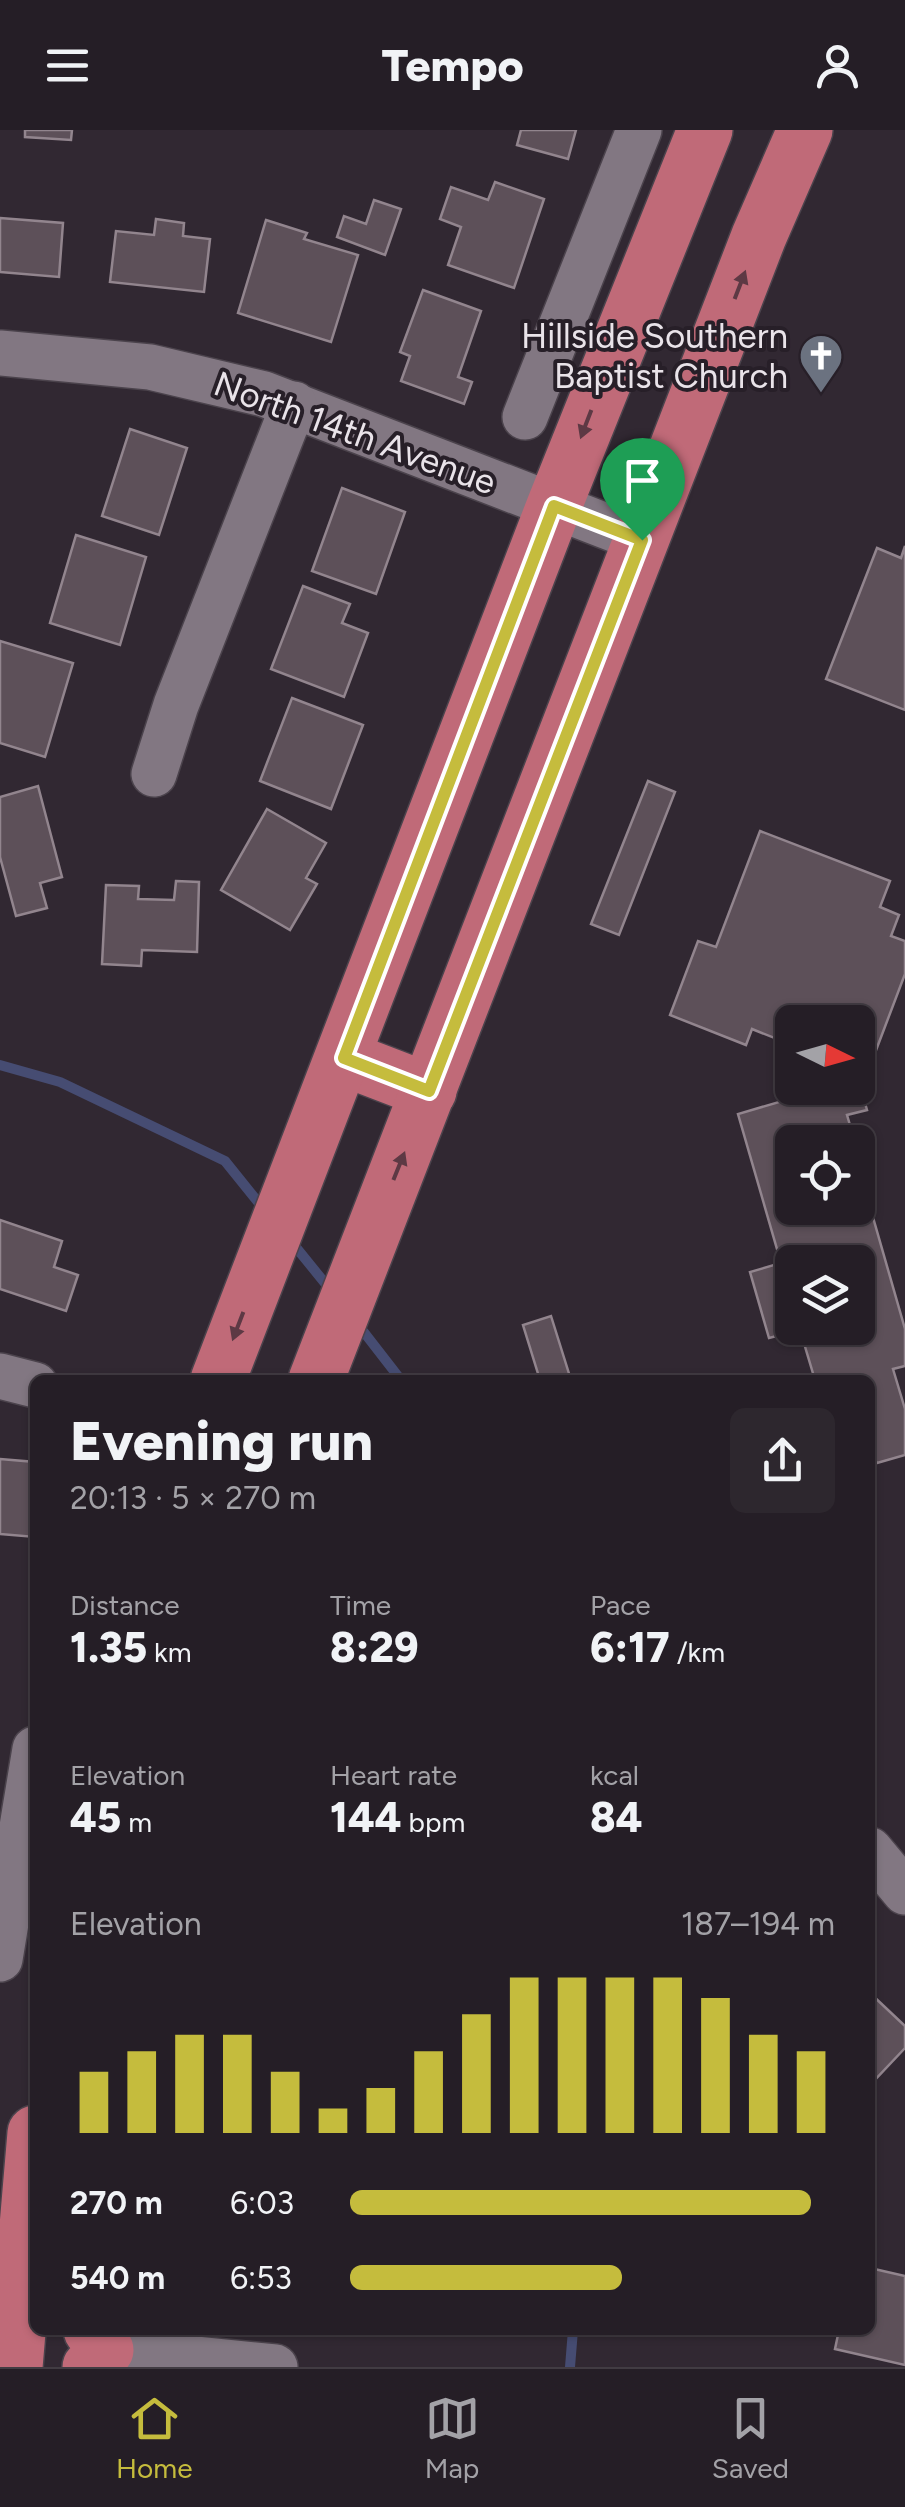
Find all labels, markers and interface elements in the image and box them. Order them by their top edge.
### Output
icon: menu [40,38,95,93]
text: Tempo [381,38,524,92]
icon: person [810,38,865,93]
one-way arrow [733,270,748,300]
place label: Hillside Southern Baptist Church [521,315,788,397]
church icon: Hillside Southern Baptist Church [798,333,844,394]
street label: North 14th Avenue [208,363,502,503]
one-way arrow [578,410,594,440]
pin [600,438,685,541]
icon: arrive [615,453,670,508]
north arrow [775,1005,875,1105]
map controls [775,1005,875,1345]
button: locate [775,1125,875,1225]
one-way arrow [392,1151,408,1181]
button: layers [775,1245,875,1345]
one-way arrow [230,1311,246,1341]
text: Evening run [70,1408,373,1474]
button: share [730,1408,835,1513]
text: 20:13 · 5 × 270 m [70,1479,316,1517]
text: Distance [70,1588,180,1622]
text: Time [330,1588,391,1622]
text: Pace [590,1588,651,1622]
text: 1.35 [70,1622,147,1673]
text: 8:29 [330,1622,419,1673]
text: 6:17 [590,1622,670,1673]
text: km [147,1635,192,1669]
text: /km [670,1635,725,1669]
text: Elevation [70,1758,185,1792]
text: Heart rate [330,1758,457,1792]
text: kcal [590,1758,639,1792]
text: 45 [70,1792,121,1843]
text: 144 [330,1792,402,1843]
text: 84 [590,1792,643,1843]
text: m [121,1805,152,1839]
text: bpm [402,1805,465,1839]
text: Elevation [70,1905,202,1943]
text: 187–194 m [681,1905,835,1943]
text: 270 m [70,2184,163,2222]
text: 6:03 [230,2184,294,2222]
text: 540 m [70,2259,165,2297]
text: 6:53 [230,2259,292,2297]
tab: Home [116,2391,192,2485]
tab: Map [425,2391,480,2485]
tab: Saved [712,2391,789,2485]

